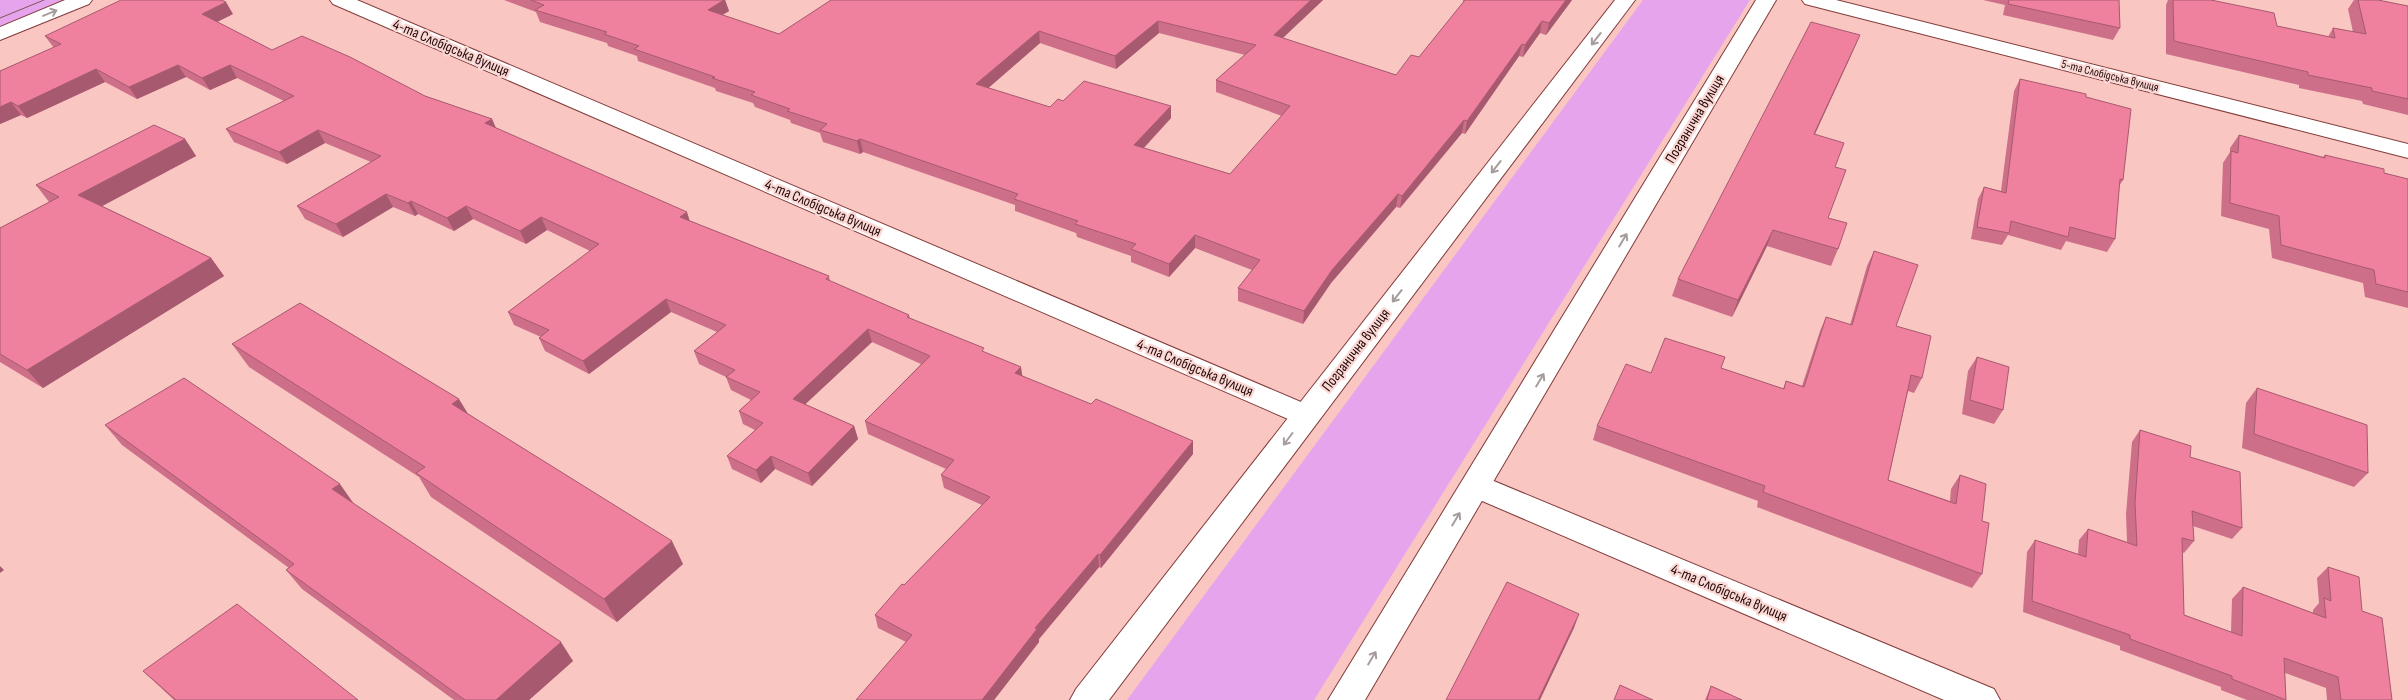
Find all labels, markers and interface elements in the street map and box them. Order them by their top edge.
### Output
one-way arrow [42,8,57,18]
street label: 4-та Слобідська вулиця [390,15,512,81]
one-way arrow [1590,32,1601,45]
street label: 5-та Слобідська вулиця [2060,57,2160,95]
street label: Погранична вулиця [1661,71,1729,167]
one-way arrow [1491,160,1502,173]
street label: 4-та Слобідська вулиця [762,175,884,241]
one-way arrow [1618,234,1628,248]
one-way arrow [1392,289,1403,302]
street label: Погранична вулиця [1318,305,1394,395]
street label: 4-та Слобідська вулиця [1134,335,1256,401]
one-way arrow [1535,374,1545,388]
one-way arrow [1282,432,1293,445]
one-way arrow [1452,513,1462,527]
street label: 4-та Слобідська вулиця [1668,560,1790,626]
one-way arrow [1367,652,1377,666]

